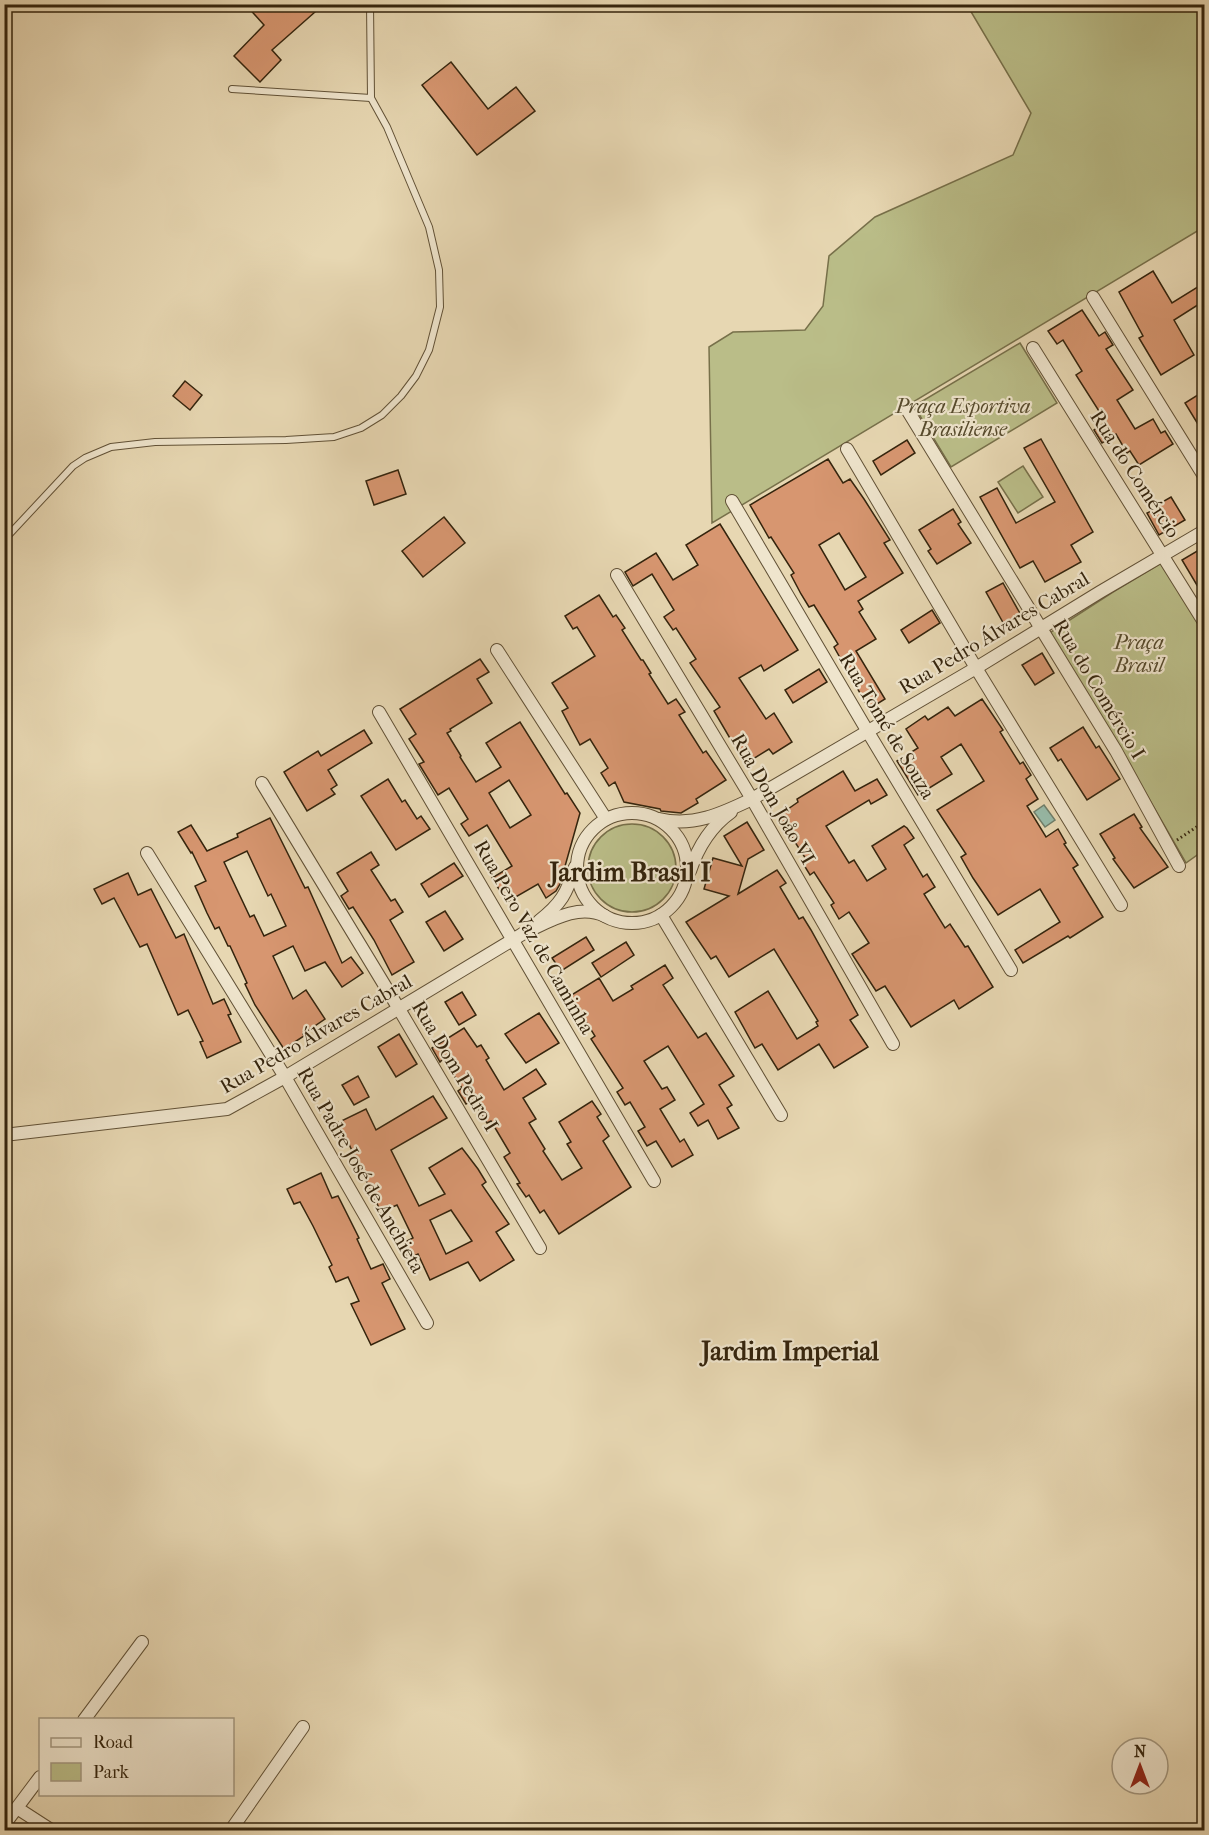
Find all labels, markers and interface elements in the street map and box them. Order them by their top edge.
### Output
park label: Praça Esportiva Brasiliense [895,395,1030,441]
street label: Rua do Comércio [1085,406,1185,542]
street label: Rua Pedro Álvares Cabral [894,566,1094,699]
street label: Rua do Comércio I [1048,615,1150,763]
park label: Praça Brasil [1113,631,1166,677]
street label: Rua Tomé de Souza [834,649,940,804]
street label: Rua Dom Joåo VI [726,730,820,869]
street label: Rua Pero Vaz de Caminha [469,836,599,1039]
district label: Jardim Brasil I [546,857,711,888]
street label: Rua Pedro Álvares Cabral [215,968,416,1098]
street label: Rua Dom Pedro I [407,997,503,1136]
street label: Rua Padre José de Anchieta [293,1063,430,1278]
district label: Jardim Imperial [698,1336,880,1367]
legend [39,1718,234,1796]
text: Road [93,1732,133,1753]
north arrow [1110,1736,1170,1796]
text: N [1134,1742,1147,1761]
text: Park [93,1762,130,1783]

